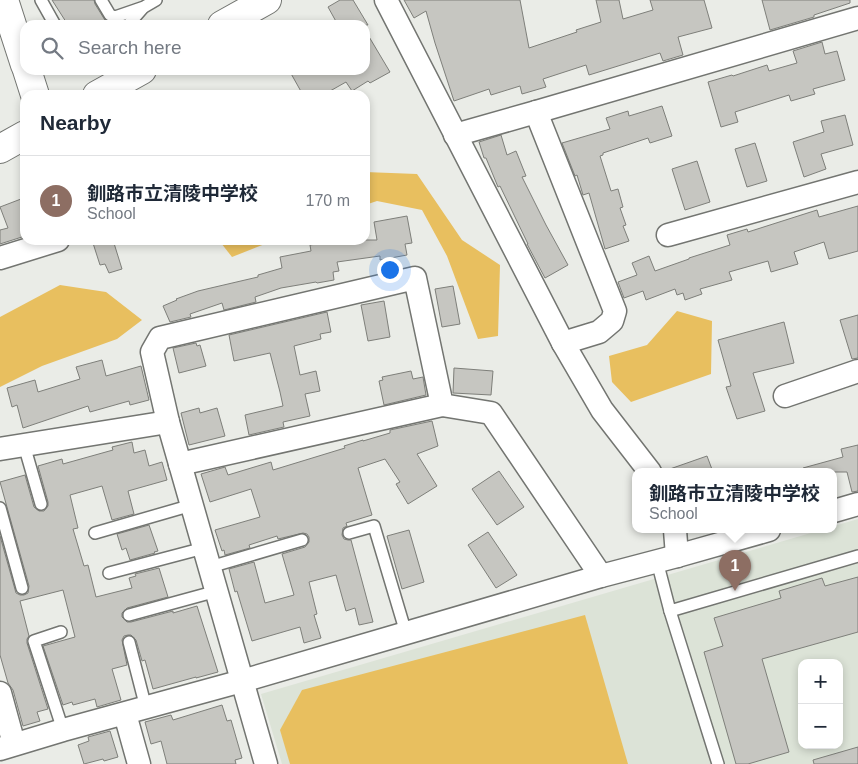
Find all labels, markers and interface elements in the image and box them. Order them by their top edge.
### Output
search box [20,20,370,75]
icon: search [38,34,66,62]
text: Search here [78,37,182,58]
text: Nearby [40,111,111,134]
text: 釧路市立清陵中学校 [87,183,258,204]
text: 1 [52,192,60,209]
text: 170 m [306,192,350,209]
text: School [87,205,136,222]
your location [377,257,403,283]
popup [632,468,837,533]
text: 釧路市立清陵中学校 [649,483,820,504]
text: School [649,505,698,522]
pin: 1 [719,550,751,591]
map controls [798,659,843,749]
button: + [798,659,843,704]
button: − [798,704,843,749]

